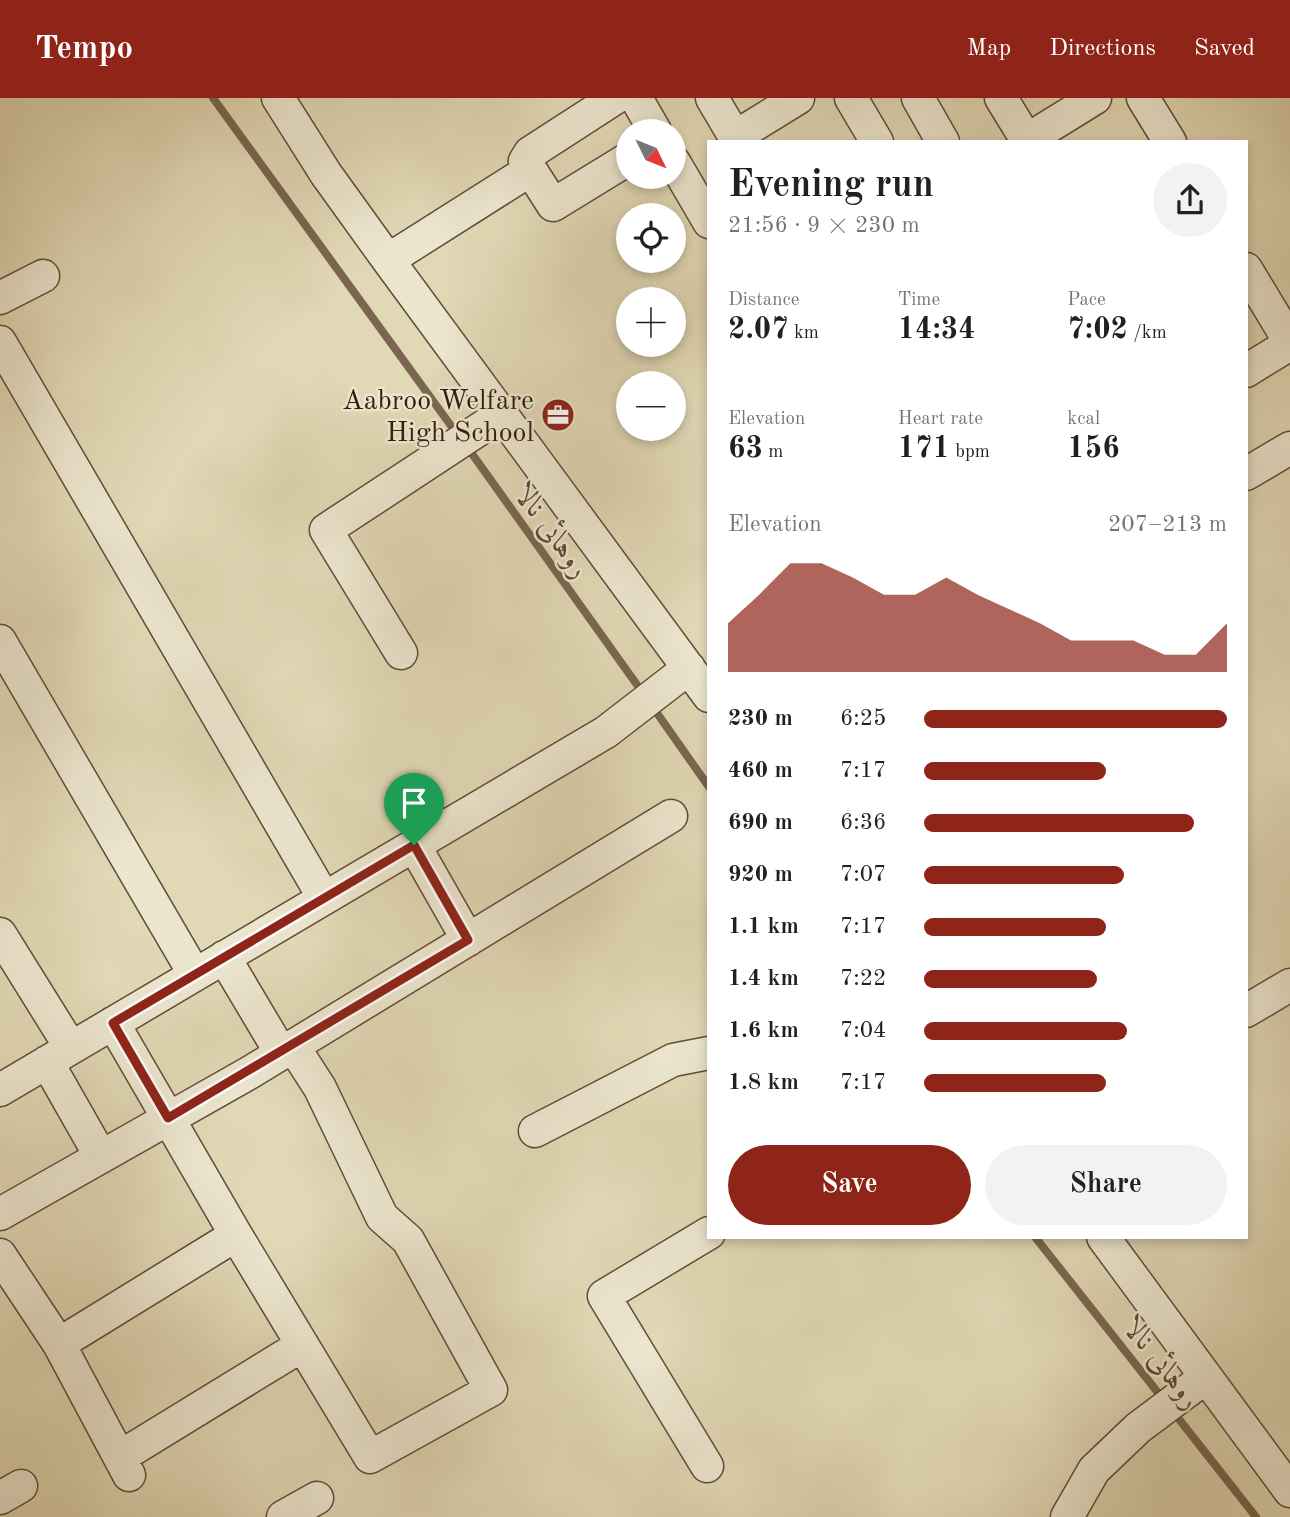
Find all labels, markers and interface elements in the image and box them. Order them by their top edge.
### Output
text: Tempo [35,33,133,66]
text: Map [967,37,1011,61]
text: Directions [1049,37,1156,61]
text: Saved [1194,37,1255,61]
north arrow [616,119,686,189]
map controls [616,119,686,441]
button: share [1153,163,1227,237]
text: Evening run [728,167,934,205]
button: locate [616,203,686,273]
text: 21:56 · 9 × 230 m [728,214,920,237]
button: + [616,287,686,357]
text: Distance [728,291,800,310]
text: Time [898,291,940,310]
text: Pace [1067,291,1106,310]
text: 2.07 [728,315,789,345]
text: 14:34 [898,315,976,345]
text: 7:02 [1067,315,1128,345]
text: km [789,324,819,343]
text: /km [1128,324,1167,343]
button: − [616,371,686,441]
place label: Aabroo Welfare High School [342,388,534,448]
office icon: Aabroo Welfare High School [539,396,577,434]
text: Elevation [728,410,805,429]
text: Heart rate [898,410,983,429]
text: kcal [1067,410,1100,429]
text: 63 [728,434,763,464]
text: 171 [898,434,950,464]
text: 156 [1067,434,1120,464]
text: m [763,443,783,462]
text: bpm [950,443,990,462]
water label: روہائی نالا [507,476,598,584]
text: Elevation [728,513,822,536]
text: 207–213 m [1108,513,1227,536]
text: 230 m [728,707,793,730]
text: 6:25 [840,707,886,730]
text: 460 m [728,759,793,782]
text: 7:17 [840,759,886,782]
pin [384,773,444,845]
icon: arrive [395,784,433,822]
text: 690 m [728,811,793,834]
text: 6:36 [840,811,886,834]
text: 920 m [728,863,793,886]
text: 7:07 [840,863,886,886]
text: 1.1 km [728,915,799,938]
text: 7:17 [840,915,886,938]
text: 1.4 km [728,967,799,990]
text: 7:22 [840,967,886,990]
text: 1.6 km [728,1019,799,1042]
text: 7:04 [840,1019,886,1042]
text: 1.8 km [728,1071,799,1094]
text: 7:17 [840,1071,886,1094]
button: Save [728,1145,971,1225]
button: Share [985,1145,1227,1225]
water label: روہائی نالا [1116,1309,1209,1415]

